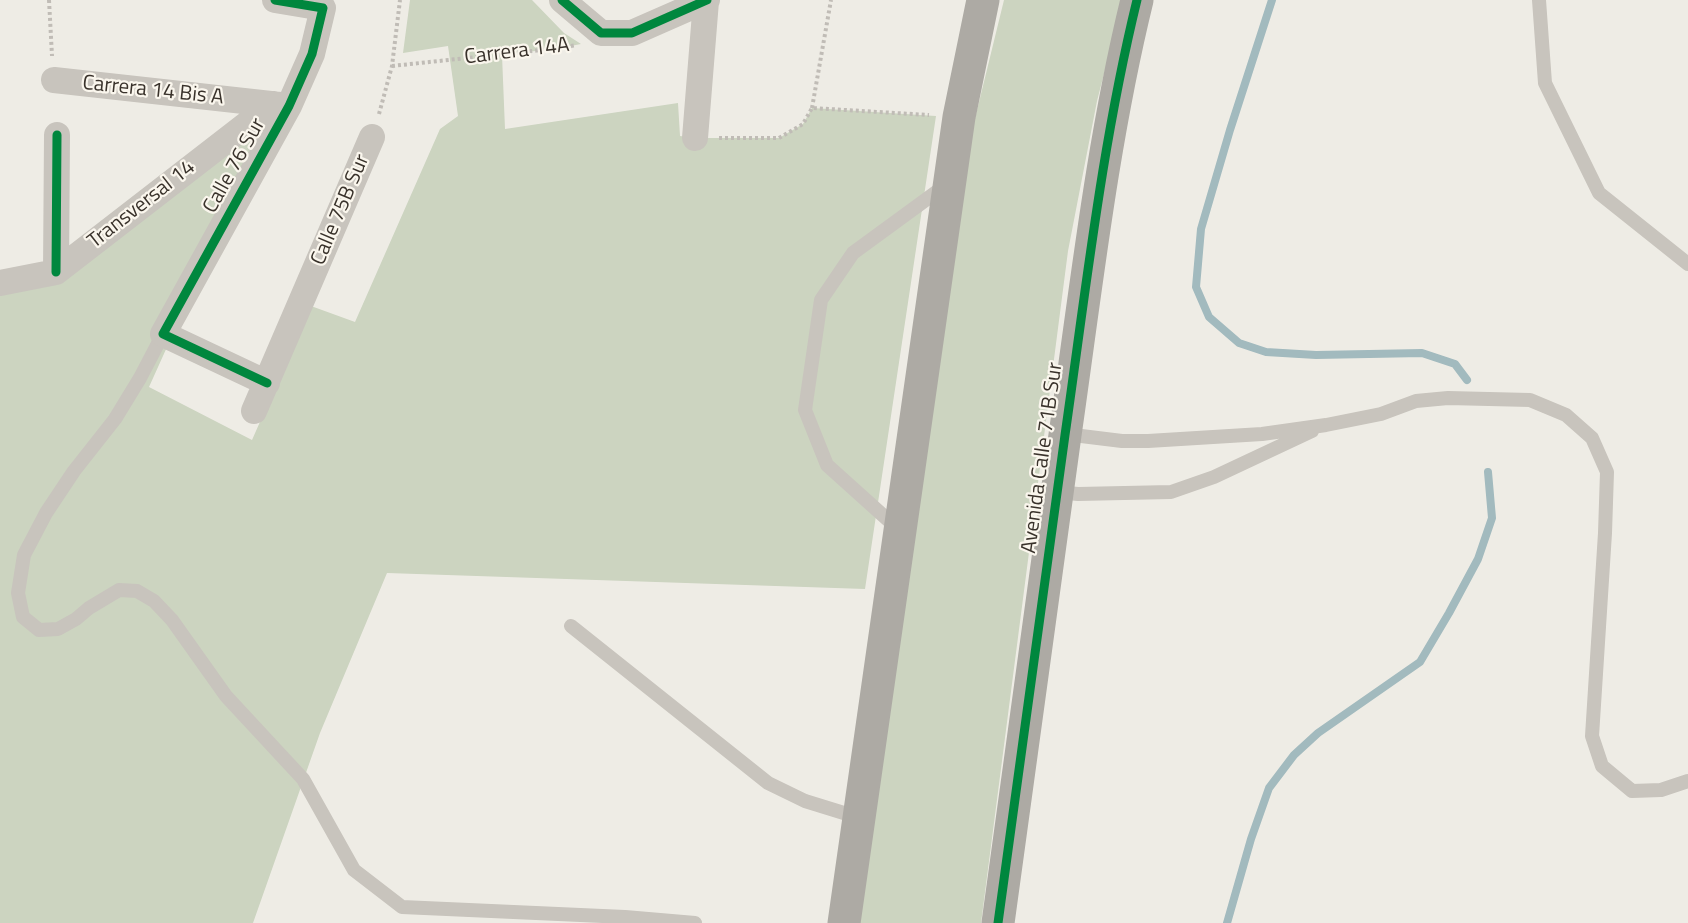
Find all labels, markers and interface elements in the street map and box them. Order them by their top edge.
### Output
street label: Carrera 14A [463,33,571,71]
street label: Carrera 14 Bis A [81,71,225,111]
street label: Calle 76 Sur [199,114,271,218]
street label: Calle 75B Sur [306,151,376,269]
street label: Transversal 14 [83,155,201,255]
street label: Avenida Calle 71B Sur [1017,361,1069,555]

